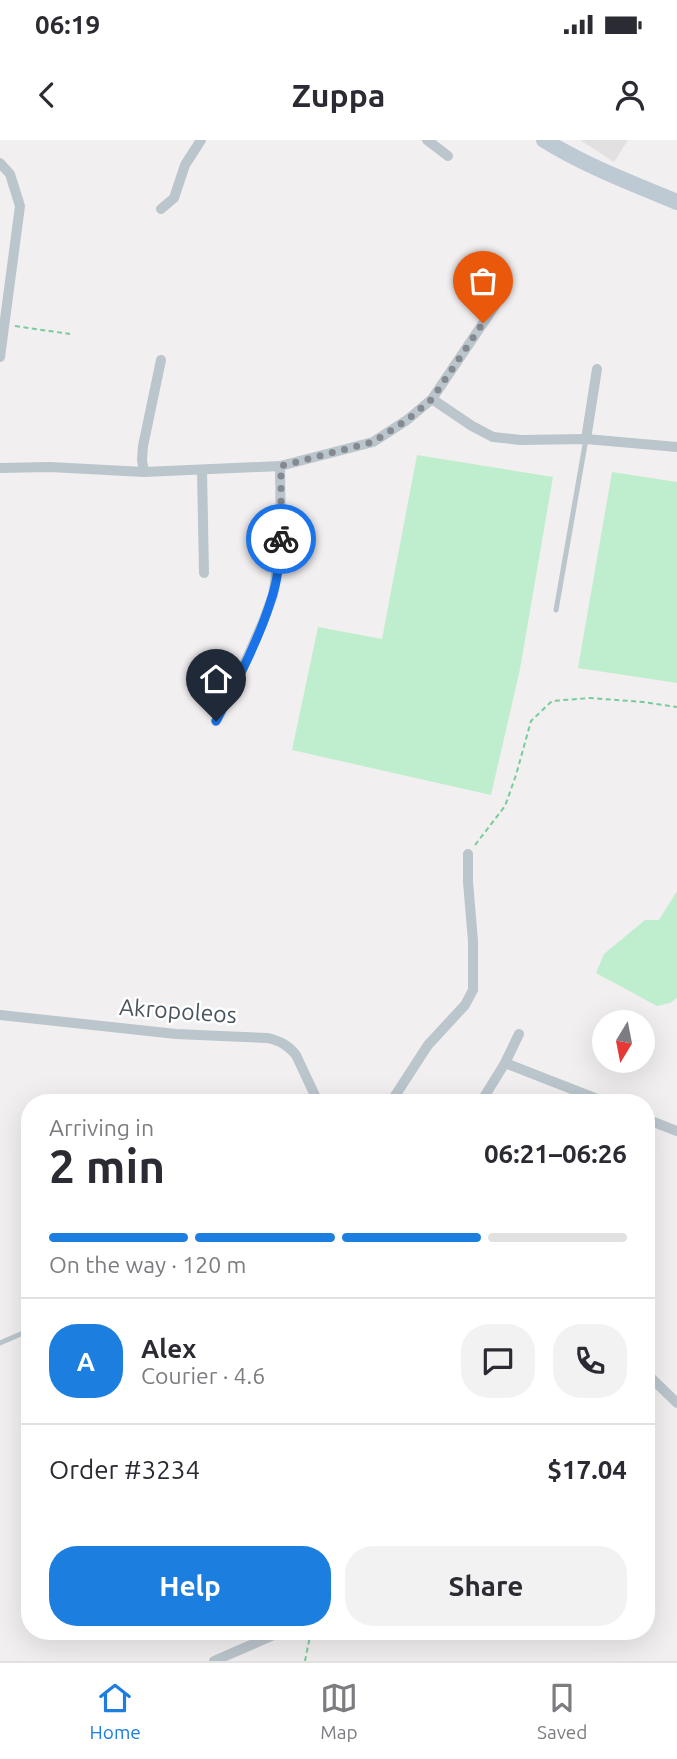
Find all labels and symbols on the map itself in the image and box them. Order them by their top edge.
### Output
pin [453,251,513,323]
courier [246,504,316,574]
pin [186,649,246,721]
street label: Akropoleos [118,994,238,1027]
north arrow [592,1010,654,1073]

